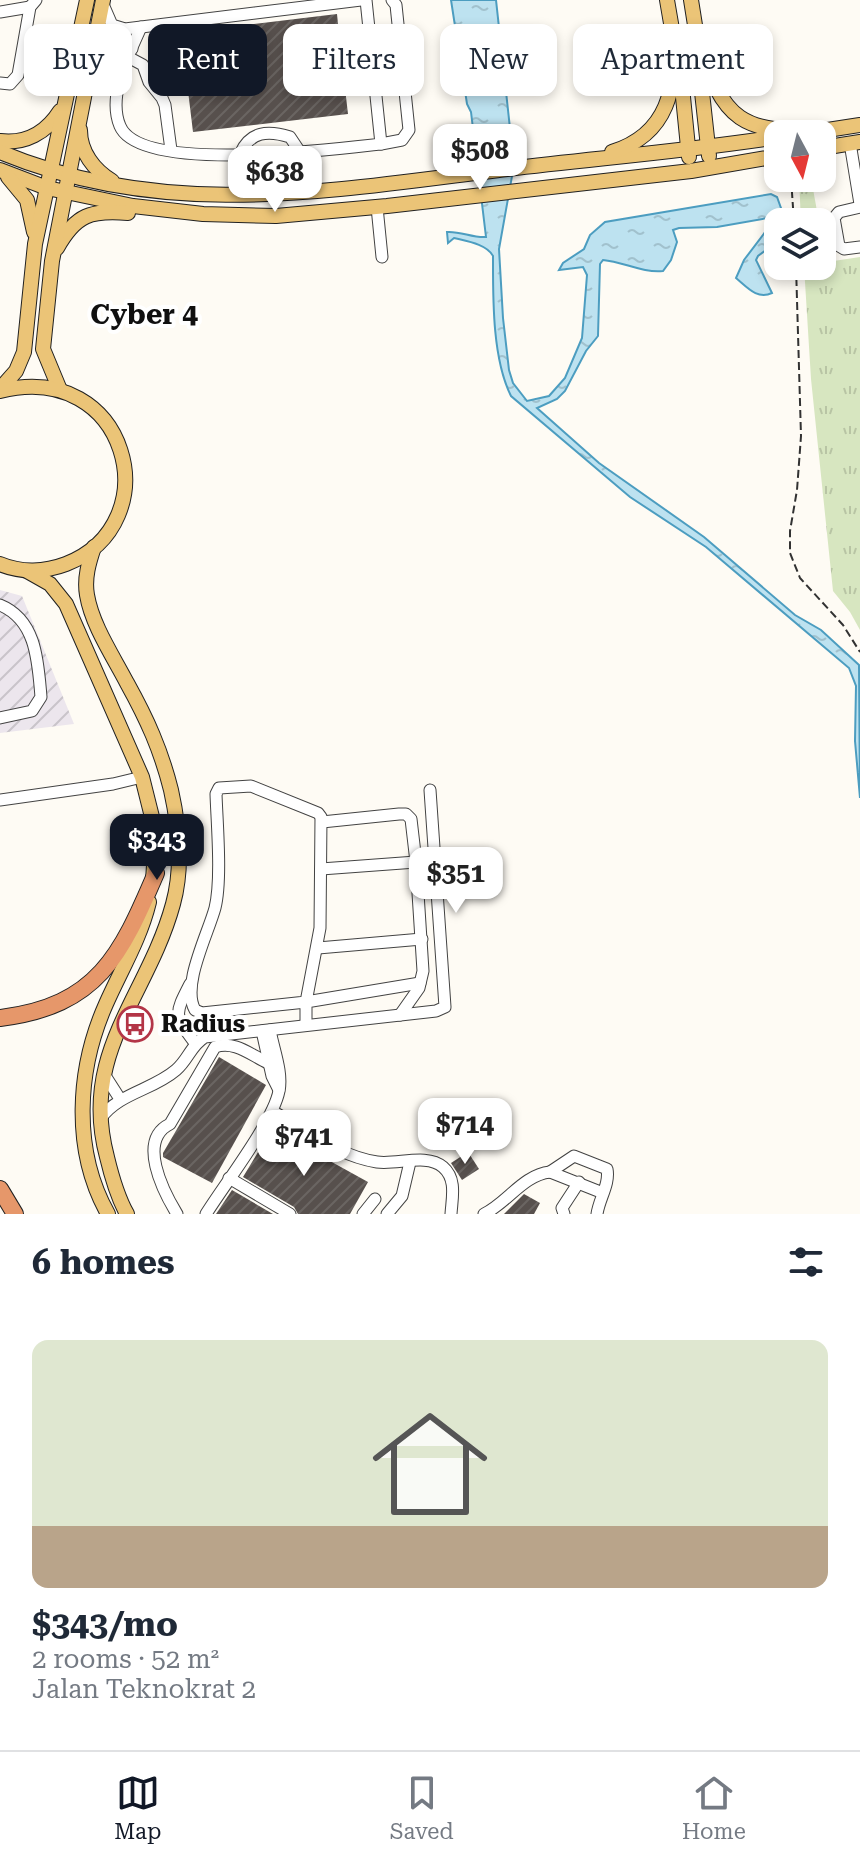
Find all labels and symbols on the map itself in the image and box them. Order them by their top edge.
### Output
north arrow [764,120,836,192]
pin: $508 [433,124,527,192]
pin: $638 [228,146,322,214]
district label: Cyber 4 [90,298,198,331]
pin: $343 [110,814,204,882]
pin: $351 [409,847,503,915]
bus stop icon: Radius [116,1005,154,1043]
place label: Radius [161,1010,245,1038]
pin: $714 [418,1098,512,1166]
pin: $741 [257,1110,351,1178]

